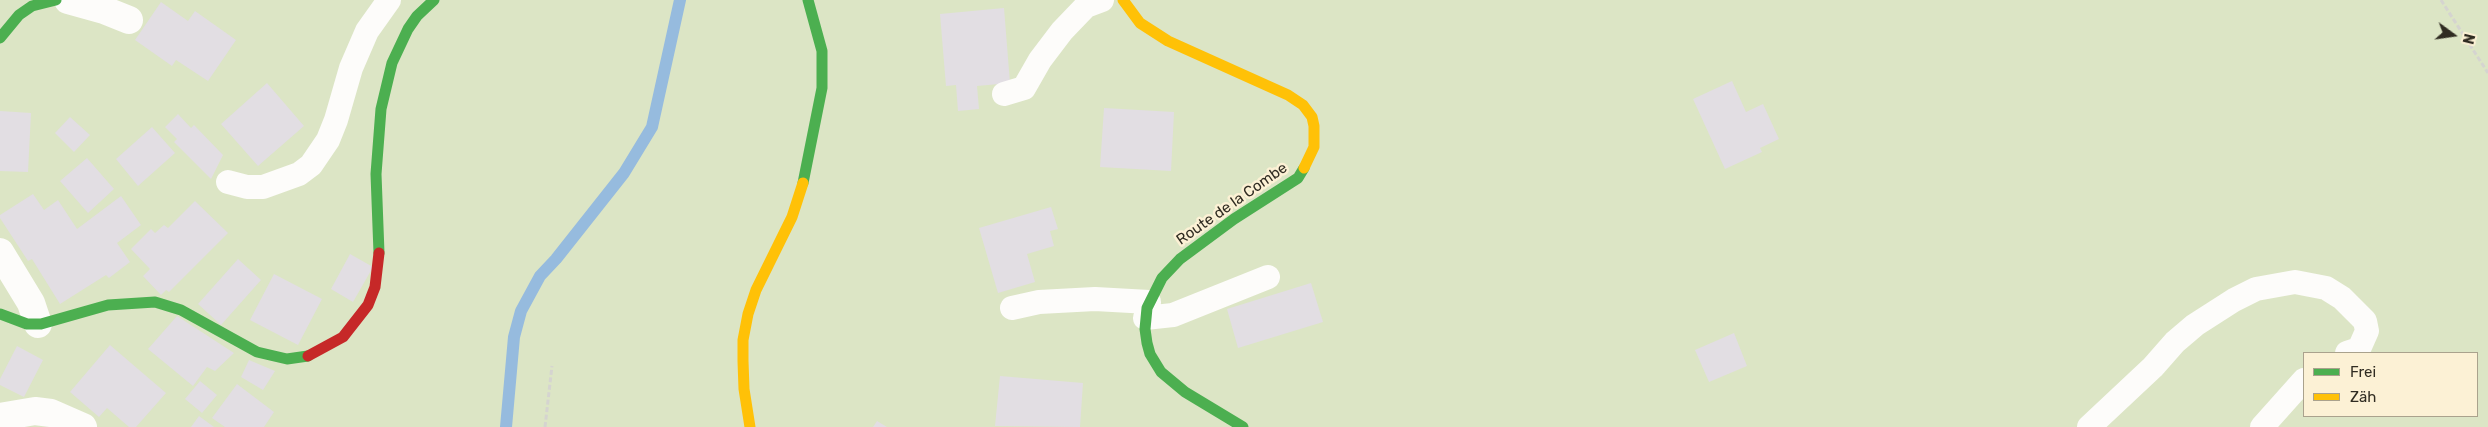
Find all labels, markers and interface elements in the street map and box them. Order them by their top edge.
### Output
north arrow [2428,10,2478,60]
text: N [2459,32,2478,46]
street label: Route de la Combe [1173,159,1291,249]
legend [2303,352,2478,417]
text: Frei [2350,363,2376,381]
text: Zäh [2350,388,2376,406]

